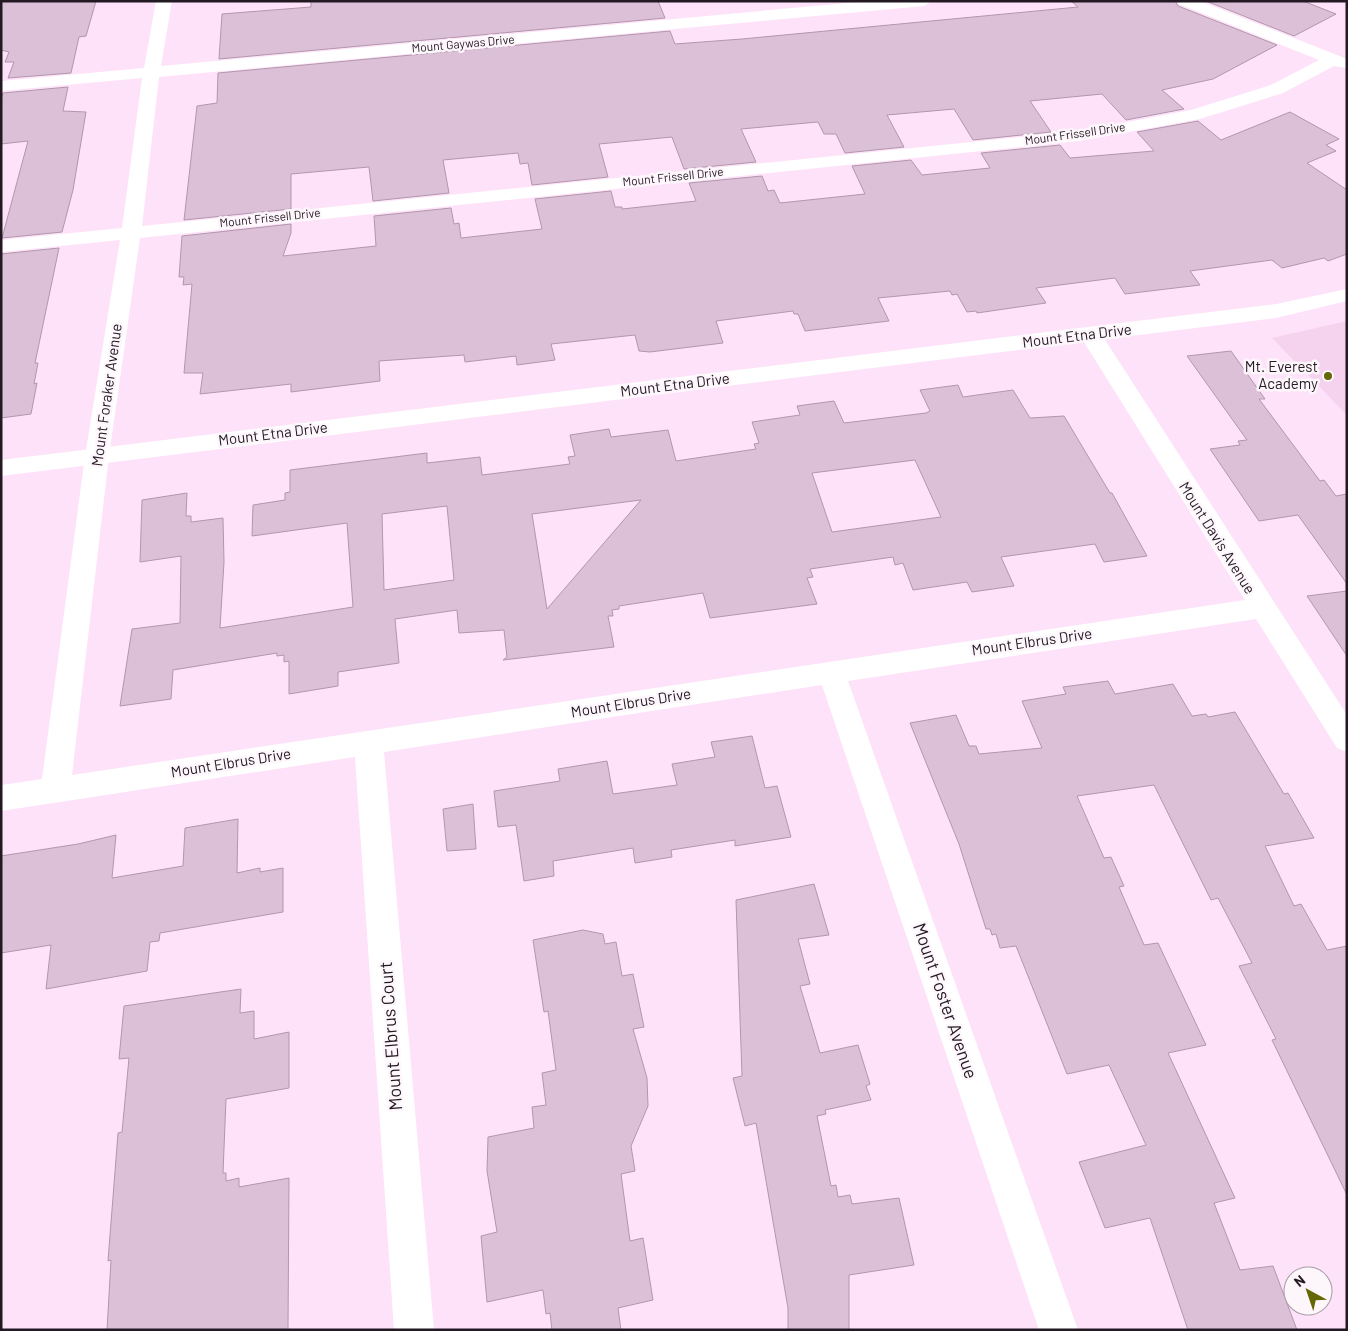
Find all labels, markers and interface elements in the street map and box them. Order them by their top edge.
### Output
street label: Mount Gaywas Drive [411,32,515,54]
street label: Mount Frissell Drive [1024,119,1126,147]
street label: Mount Frissell Drive [622,164,724,188]
street label: Mount Frissell Drive [219,205,321,229]
street label: Mount Etna Drive [1021,319,1133,351]
street label: Mount Foraker Avenue [87,322,125,467]
place label: Mt. Everest Academy [1245,357,1318,392]
street label: Mount Etna Drive [619,368,731,400]
marker: Mt. Everest Academy [1322,370,1334,382]
street label: Mount Etna Drive [217,417,329,449]
street label: Mount Davis Avenue [1176,478,1260,597]
street label: Mount Elbrus Drive [971,624,1093,658]
street label: Mount Elbrus Drive [570,684,692,720]
street label: Mount Elbrus Drive [170,744,292,780]
street label: Mount Foster Avenue [909,920,983,1081]
street label: Mount Elbrus Court [374,961,406,1111]
north arrow [1283,1266,1333,1316]
text: N [1290,1271,1308,1290]

